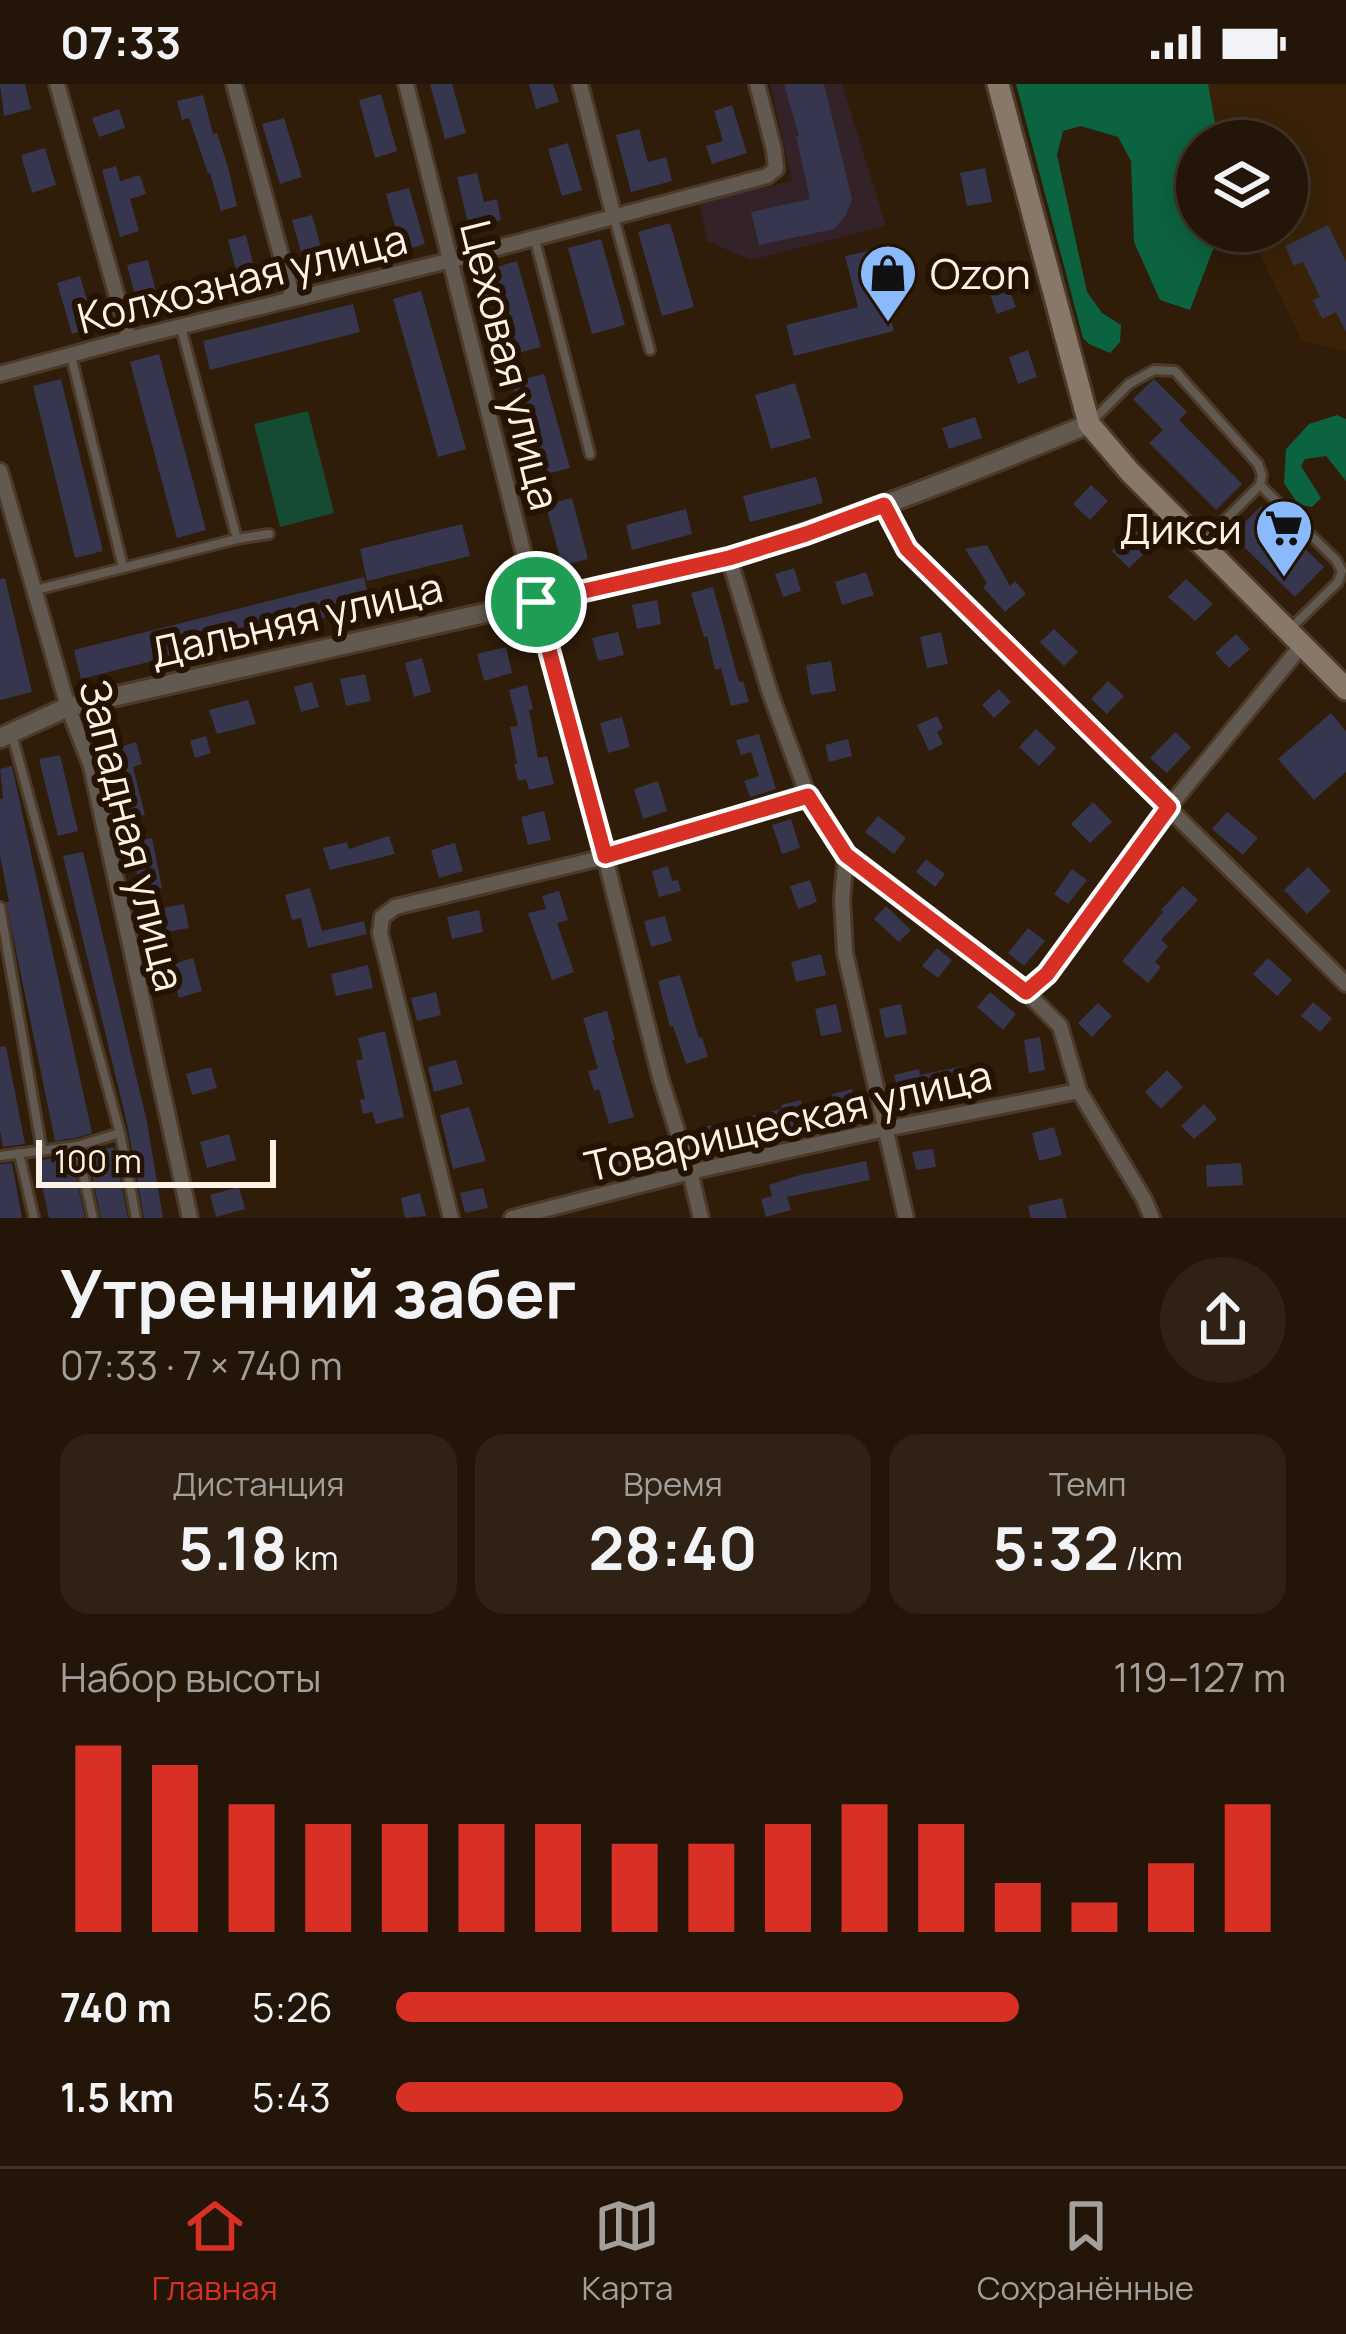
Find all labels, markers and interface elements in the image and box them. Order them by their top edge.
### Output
text: 07:33 [60,11,181,73]
map controls [1176,120,1308,252]
button: layers [1176,120,1308,252]
street label: Колхозная улица [71,209,413,347]
street label: Цеховая улица [447,214,575,516]
shop icon: Ozon [857,242,919,324]
place label: Ozon [930,244,1031,302]
supermarket icon: Дикси [1253,497,1315,579]
place label: Дикси [1120,499,1242,557]
pin [485,551,587,653]
street label: Дальняя улица [144,557,448,681]
icon: arrive [503,569,569,635]
street label: Западная улица [66,673,200,997]
street label: Товарищеская улица [579,1045,997,1195]
scale bar [36,1134,276,1187]
text: 100 m [54,1138,142,1183]
text: Утренний забег [60,1248,576,1338]
button: share [1160,1257,1286,1383]
text: 07:33 · 7 × 740 m [60,1338,342,1392]
text: Дистанция [172,1461,344,1506]
text: Время [623,1461,723,1506]
text: Темп [1049,1461,1127,1506]
text: 5.18 [178,1506,287,1588]
text: 28:40 [588,1506,758,1588]
text: 5:32 [993,1506,1119,1588]
text: km [287,1535,338,1580]
text: /km [1119,1535,1183,1580]
text: Набор высоты [60,1650,322,1704]
text: 119–127 m [1113,1650,1286,1704]
text: 740 m [60,1980,172,2034]
text: 5:26 [252,1980,333,2034]
text: 1.5 km [60,2070,174,2124]
text: 5:43 [252,2070,331,2124]
tab: Главная [152,2193,278,2310]
tab: Карта [581,2193,673,2310]
tab: Сохранённые [977,2193,1194,2310]

